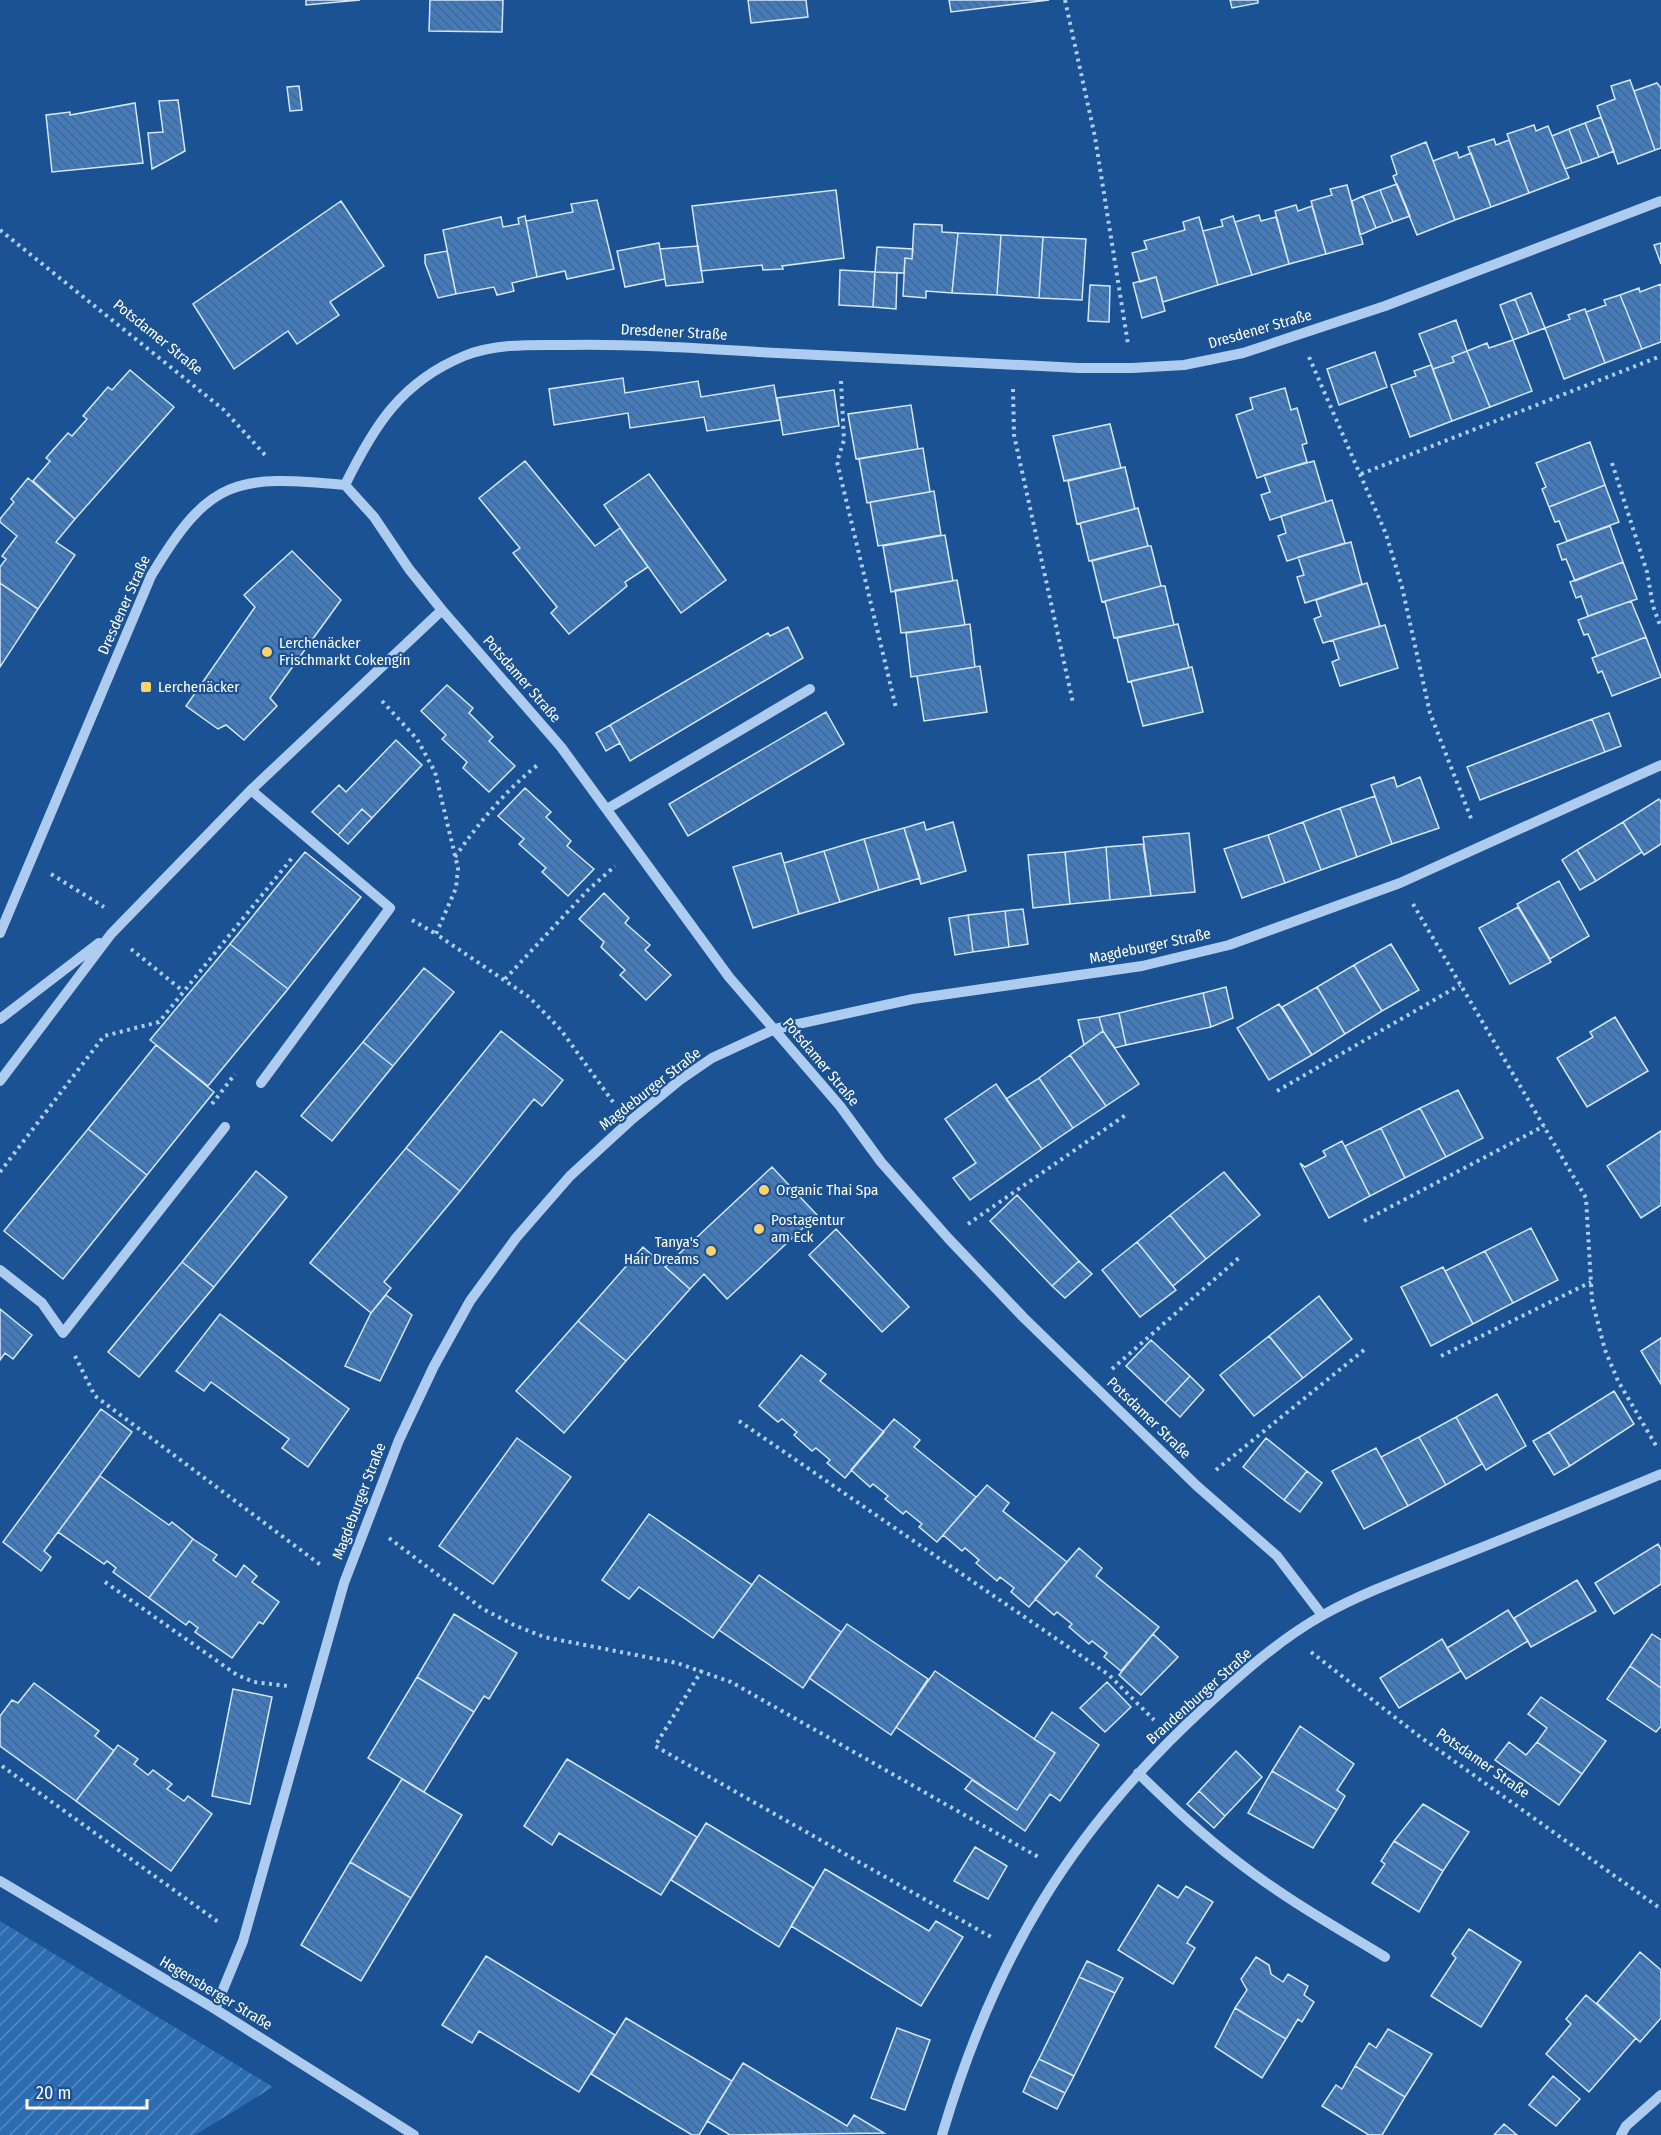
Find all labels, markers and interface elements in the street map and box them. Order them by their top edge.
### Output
street label: Potsdamer Straße [110,296,206,378]
street label: Dresdener Straße [1206,306,1314,352]
street label: Dresdener Straße [620,320,728,344]
street label: Dresdener Straße [94,553,154,657]
street label: Potsdamer Straße [479,632,565,726]
place label: Lerchenäcker Frischmarkt Cokengin [279,634,410,669]
marker: Lerchenäcker Frischmarkt Cokengin [260,645,274,659]
place label: Lerchenäcker [158,678,240,696]
marker: Lerchenäcker [139,680,153,694]
street label: Magdeburger Straße [1088,924,1212,968]
street label: Potsdamer Straße [779,1014,863,1110]
street label: Magdeburger Straße [596,1044,704,1134]
place label: Organic Thai Spa [776,1181,878,1199]
marker: Organic Thai Spa [757,1183,771,1197]
place label: Postagentur am Eck [771,1211,846,1246]
marker: Postagentur am Eck [752,1222,766,1236]
place label: Tanya's Hair Dreams [624,1233,699,1268]
marker: Tanya's Hair Dreams [704,1244,718,1258]
street label: Potsdamer Straße [1103,1373,1195,1463]
street label: Magdeburger Straße [328,1440,390,1562]
street label: Brandenburger Straße [1143,1644,1255,1748]
street label: Potsdamer Straße [1433,1724,1533,1802]
street label: Hegensberger Straße [156,1952,276,2034]
scale bar [27,2072,147,2110]
text: 20 m [36,2082,71,2104]

